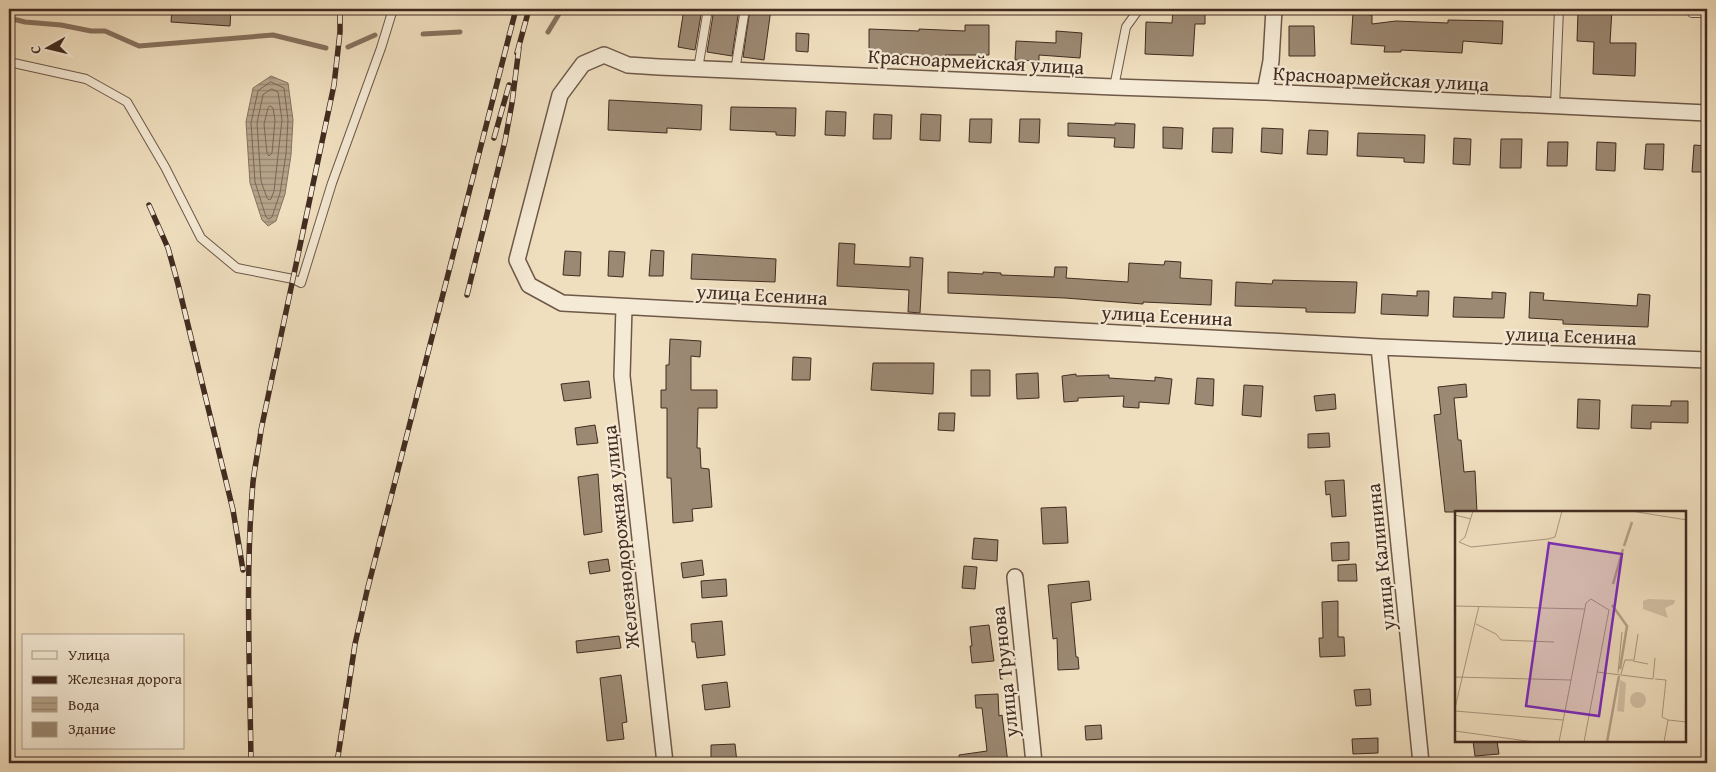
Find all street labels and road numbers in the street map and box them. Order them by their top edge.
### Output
street label: Красноармейская улица [867,41,1085,81]
street label: Красноармейская улица [1272,58,1490,98]
street label: улица Есенина [695,276,829,312]
street label: улица Есенина [1100,297,1234,333]
street label: улица Есенина [1504,318,1638,352]
street label: Железнодорожная улица [594,423,646,651]
street label: улица Калинина [1358,482,1402,633]
street label: улица Трунова [983,605,1025,740]

